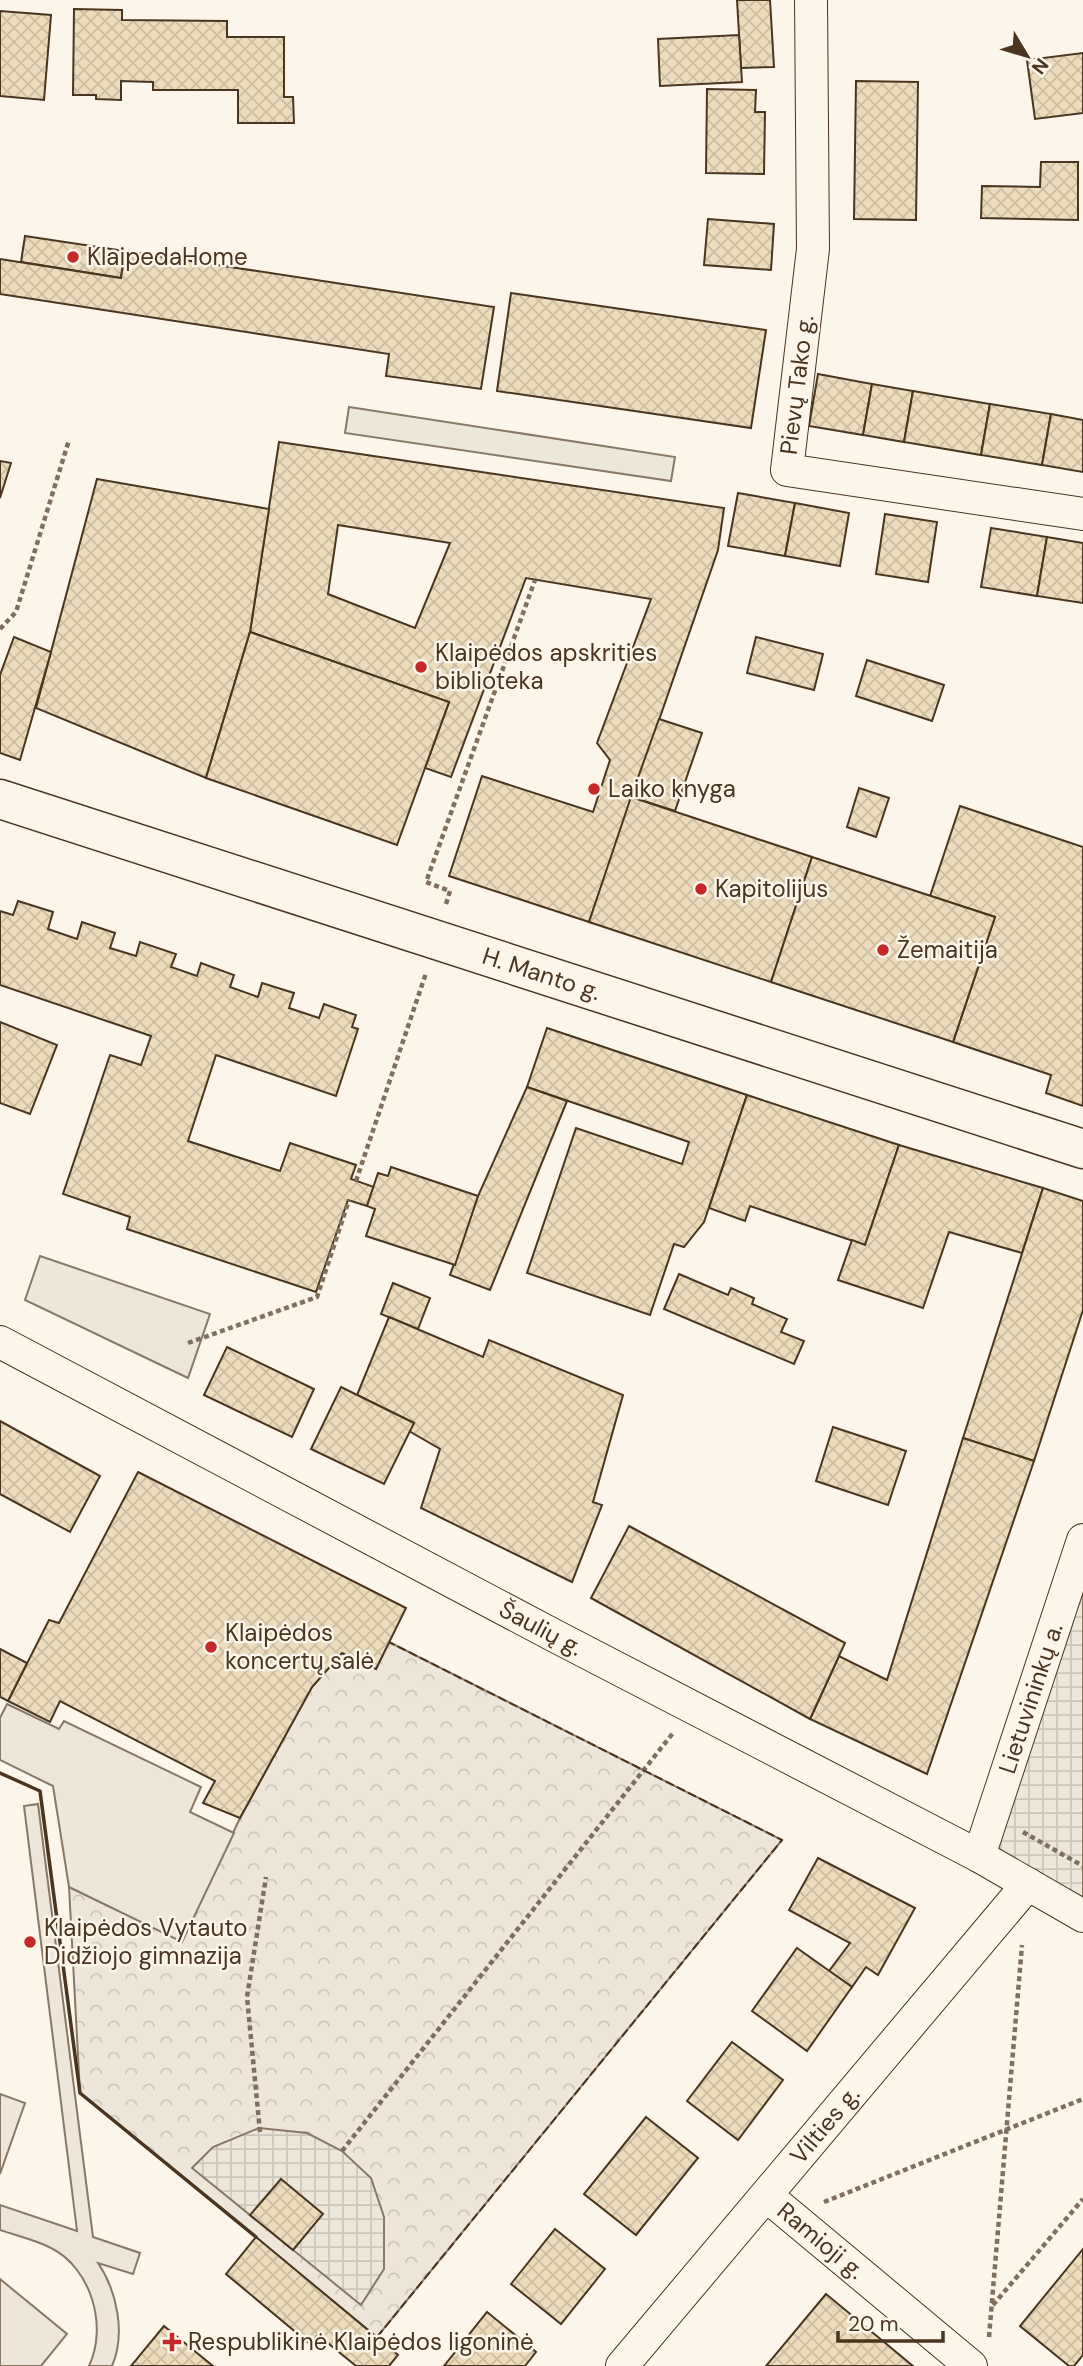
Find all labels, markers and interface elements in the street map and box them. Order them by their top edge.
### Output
north arrow [992,21,1062,91]
text: N [1026,53,1054,79]
place label: KlaipedaHome [87,241,248,272]
marker: KlaipedaHome [65,249,81,265]
street label: Pievų Tako g. [773,313,820,456]
place label: Klaipėdos apskrities biblioteka [435,637,657,696]
marker: Klaipėdos apskrities biblioteka [413,659,429,675]
place label: Laiko knyga [608,773,736,804]
marker: Laiko knyga [586,781,602,797]
place label: Kapitolijus [715,873,828,904]
marker: Kapitolijus [693,881,709,897]
place label: Žemaitija [897,934,998,965]
street label: H. Manto g. [479,940,605,1007]
marker: Žemaitija [875,942,891,958]
street label: Šaulių g. [494,1593,588,1663]
place label: Klaipėdos koncertų salė [225,1617,374,1676]
street label: Lietuvininkų a. [991,1619,1070,1777]
marker: Klaipėdos koncertų salė [203,1639,219,1655]
place label: Klaipėdos Vytauto Didžiojo gimnazija [44,1912,247,1971]
marker: Klaipėdos Vytauto Didžiojo gimnazija [22,1934,38,1950]
street label: Vilties g. [783,2079,866,2170]
street label: Ramioji g. [771,2195,871,2286]
scale bar [838,2300,943,2344]
text: 20 m [848,2310,899,2338]
place label: Respublikinė Klaipėdos ligoninė [188,2326,534,2357]
marker: Respublikinė Klaipėdos ligoninė [162,2332,182,2352]

